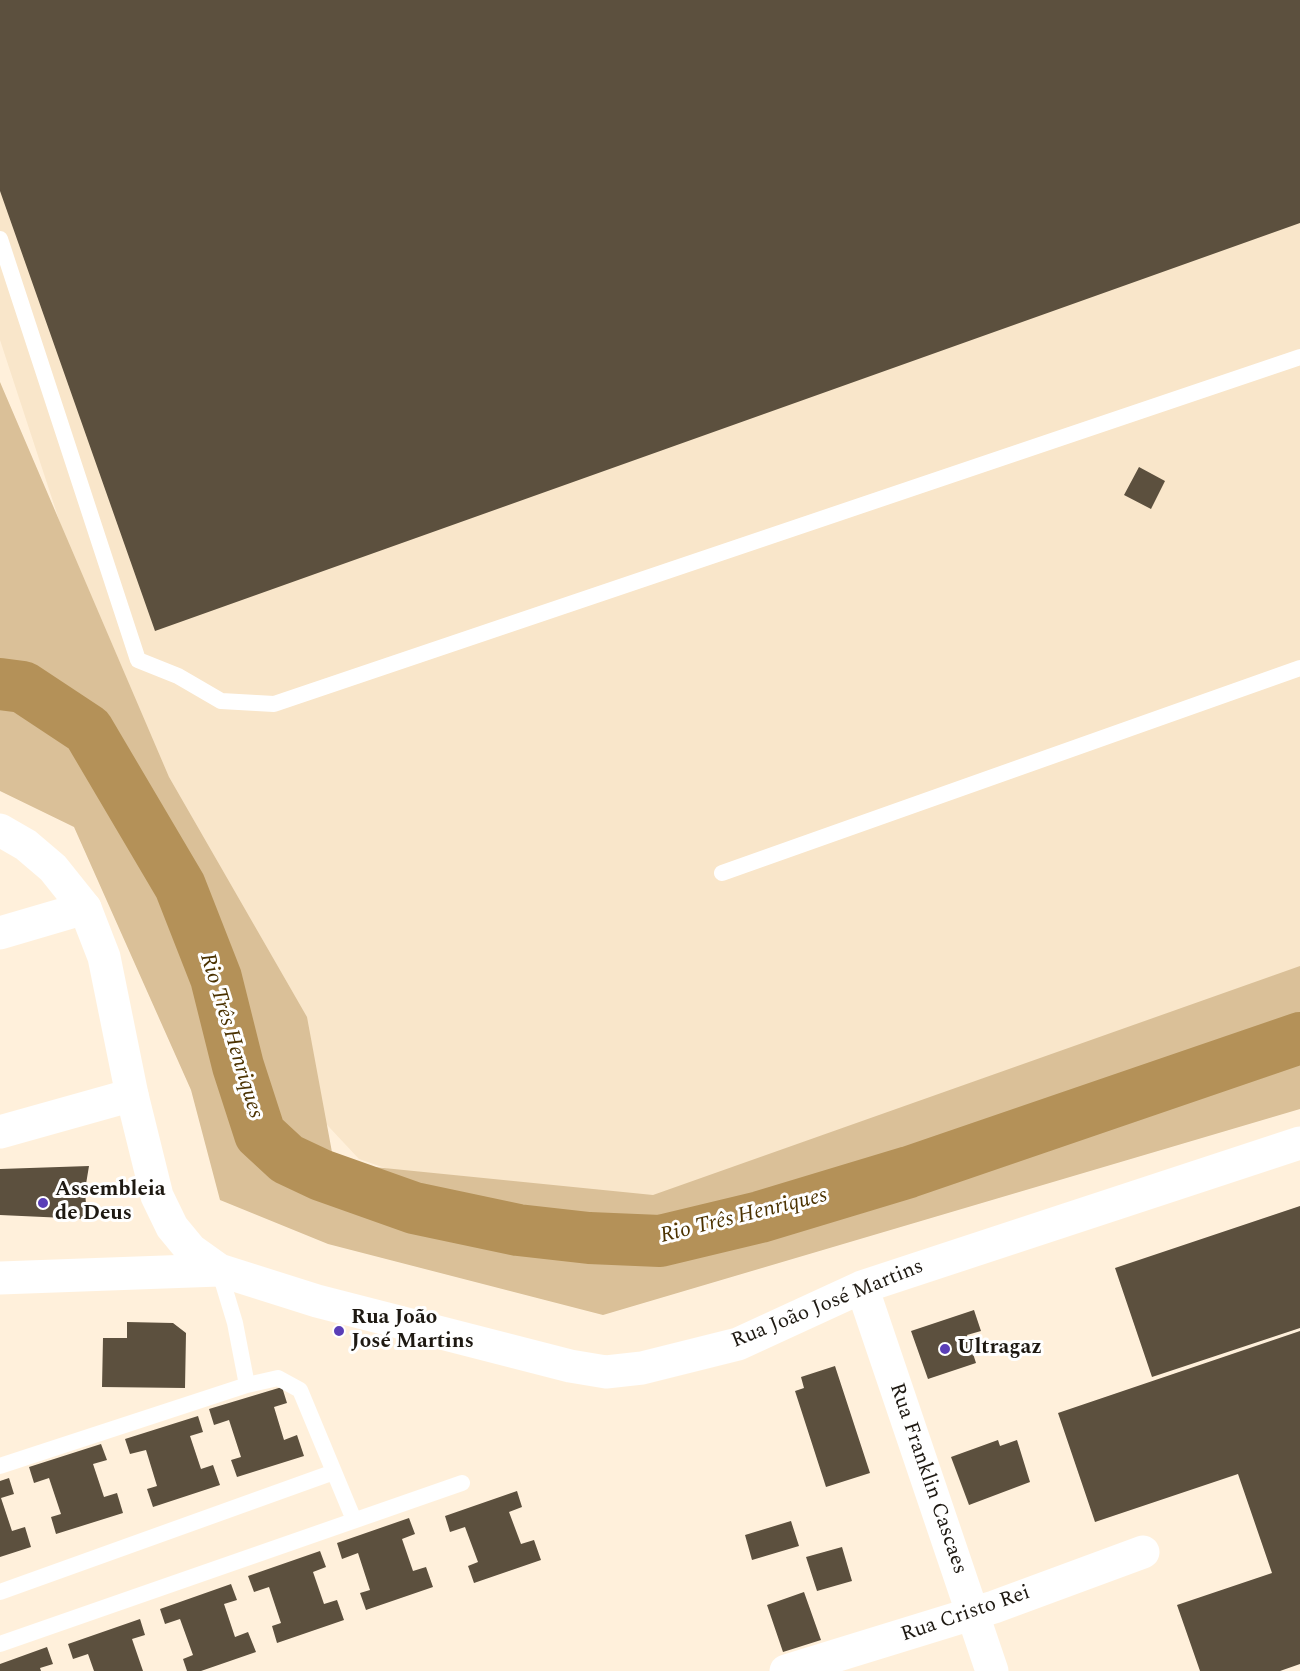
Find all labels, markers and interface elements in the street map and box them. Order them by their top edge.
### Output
water label: Rio Três Henriques [192,950,268,1122]
place label: Assembleia de Deus [55,1178,166,1228]
water label: Rio Três Henriques [658,1183,830,1251]
marker: Assembleia de Deus [36,1196,50,1210]
street label: Rua João José Martins [728,1255,928,1355]
place label: Rua João José Martins [351,1306,474,1356]
marker: Rua João José Martins [332,1324,346,1338]
place label: Ultragaz [957,1336,1042,1362]
marker: Ultragaz [938,1342,952,1356]
street label: Rua Franklin Cascaes [882,1380,972,1578]
street label: Rua Cristo Rei [898,1581,1034,1649]

